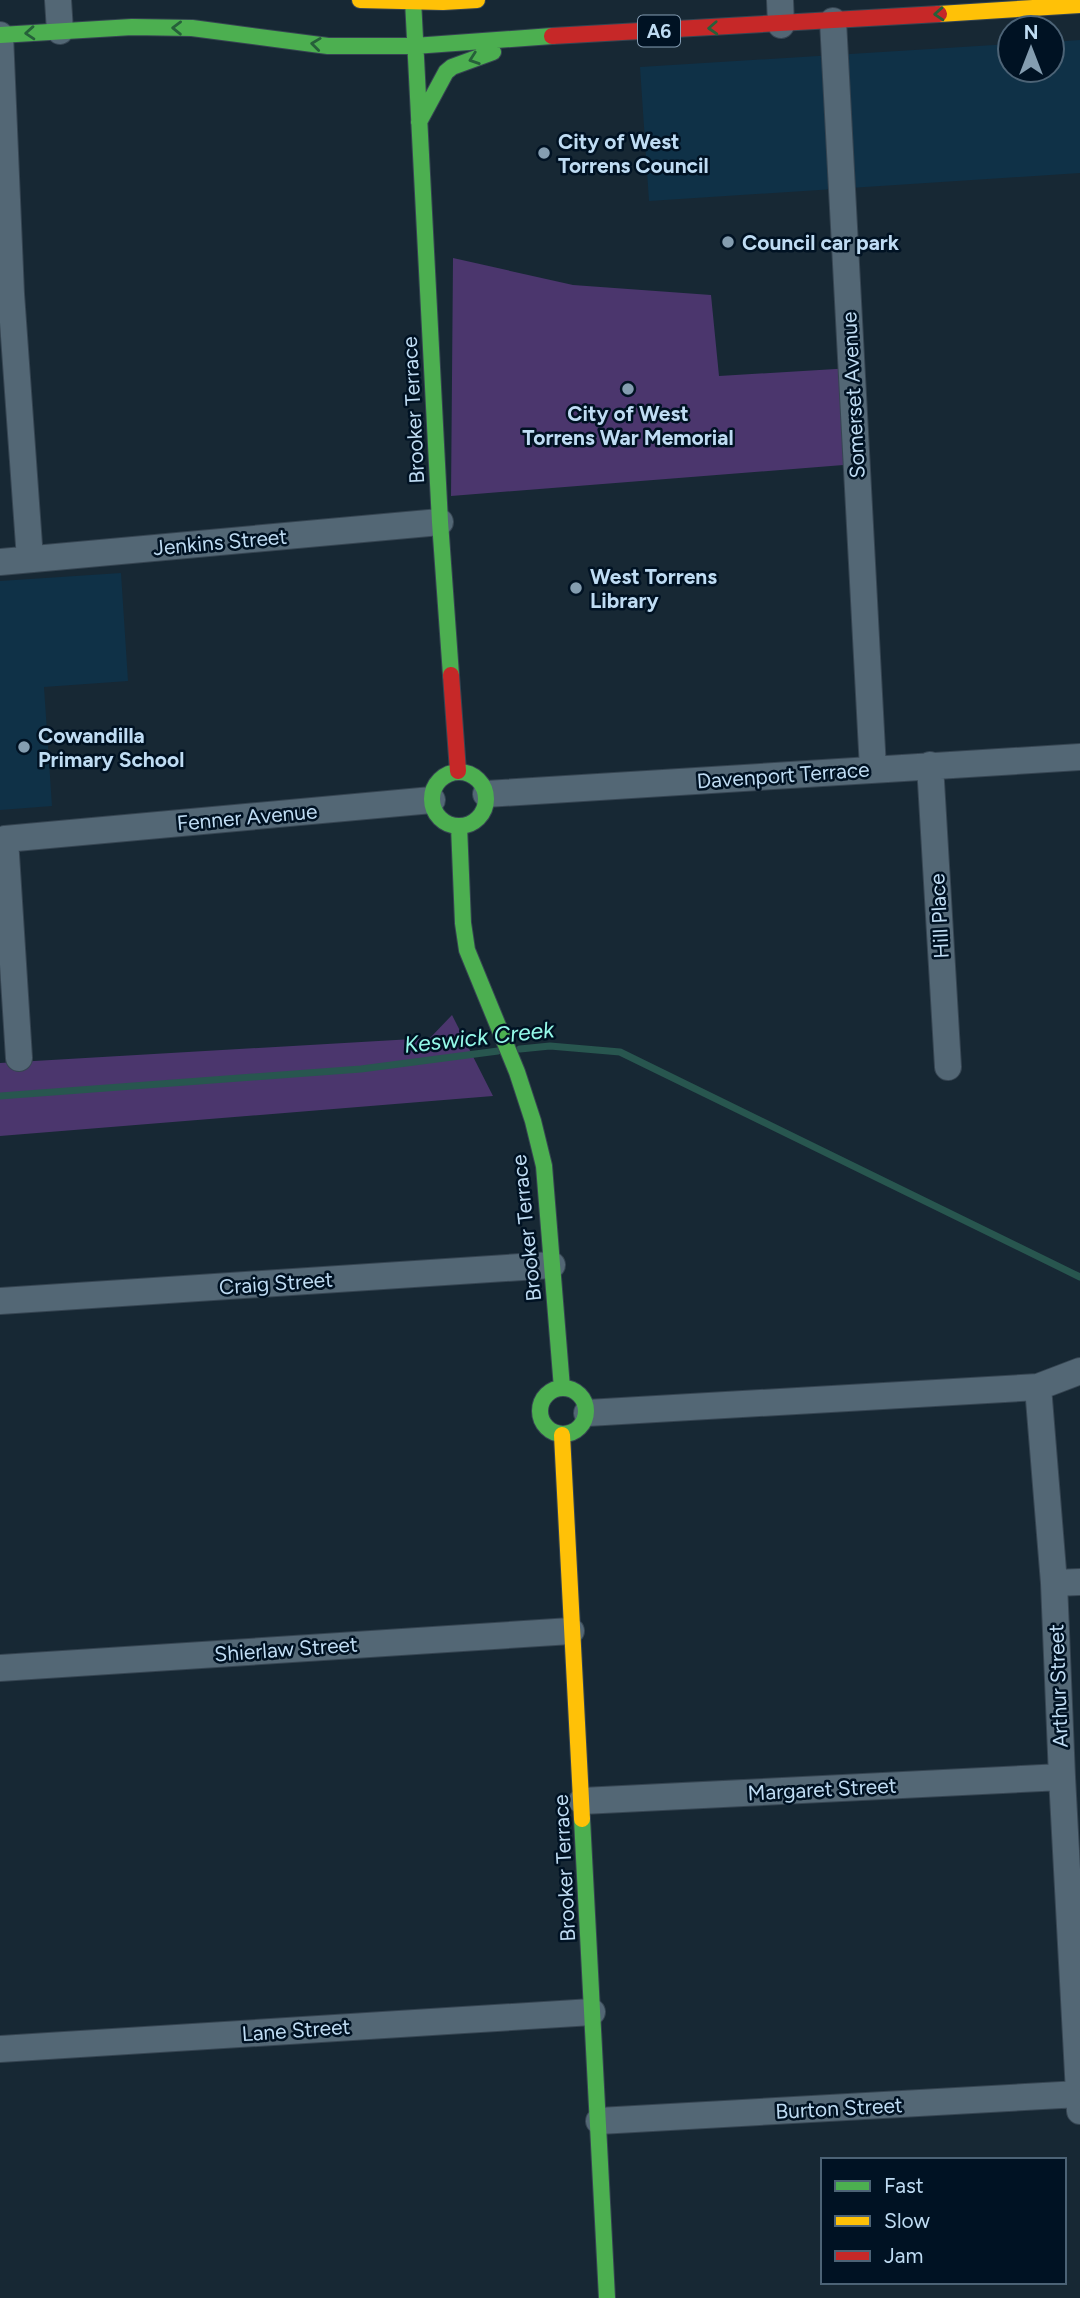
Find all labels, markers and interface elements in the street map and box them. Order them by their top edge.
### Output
one-way arrow [933,7,944,22]
north arrow [996,14,1066,84]
road number: A6 [638,16,680,46]
one-way arrow [171,20,182,35]
one-way arrow [707,21,718,36]
text: N [1024,21,1038,44]
one-way arrow [24,25,35,40]
one-way arrow [310,37,322,52]
one-way arrow [468,51,480,65]
place label: City of West Torrens Council [558,129,709,178]
marker: City of West Torrens Council [536,145,552,161]
place label: Council car park [742,230,900,255]
marker: Council car park [720,234,736,250]
street label: Somerset Avenue [836,311,870,479]
street label: Brooker Terrace [397,336,429,484]
marker: City of West Torrens War Memorial [620,381,636,397]
place label: City of West Torrens War Memorial [522,401,734,450]
street label: Jenkins Street [152,524,288,560]
place label: West Torrens Library [590,564,717,613]
marker: West Torrens Library [568,580,584,596]
place label: Cowandilla Primary School [38,723,184,772]
marker: Cowandilla Primary School [16,739,32,755]
street label: Davenport Terrace [696,756,870,794]
street label: Fenner Avenue [176,798,318,836]
street label: Hill Place [924,873,954,959]
water label: Keswick Creek [403,1015,556,1059]
street label: Brooker Terrace [506,1153,546,1303]
street label: Craig Street [218,1267,334,1299]
street label: Arthur Street [1043,1624,1073,1748]
street label: Shierlaw Street [213,1632,359,1666]
street label: Margaret Street [747,1773,897,1805]
street label: Brooker Terrace [548,1794,580,1942]
street label: Lane Street [241,2014,351,2046]
street label: Burton Street [775,2092,903,2124]
legend [821,2158,1066,2284]
text: Fast [884,2173,924,2198]
text: Slow [884,2208,930,2233]
text: Jam [884,2243,923,2268]

